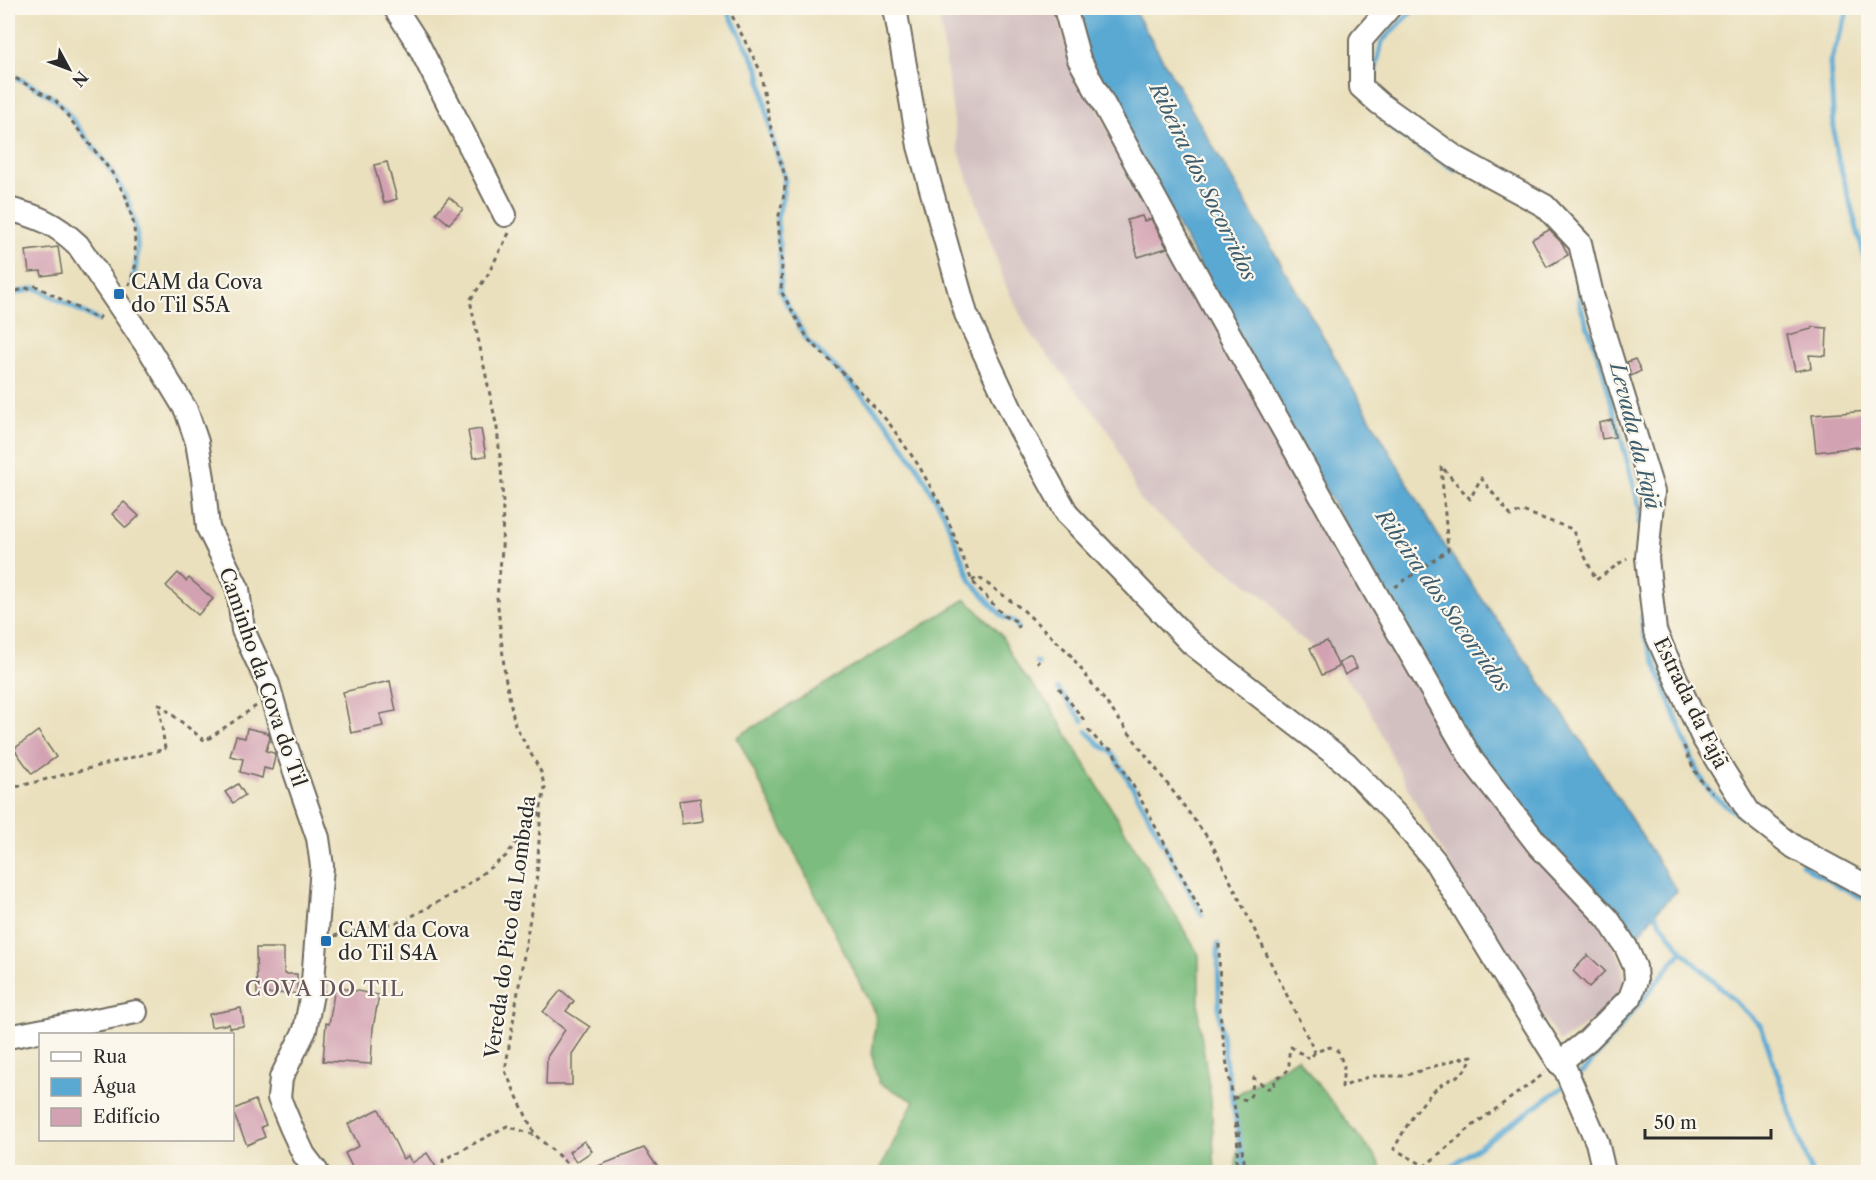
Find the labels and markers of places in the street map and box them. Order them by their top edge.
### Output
place label: CAM da Cova do Til S5A [131,270,263,317]
marker: CAM da Cova do Til S5A [112,287,126,301]
place label: CAM da Cova do Til S4A [338,918,470,965]
marker: CAM da Cova do Til S4A [319,934,333,948]

